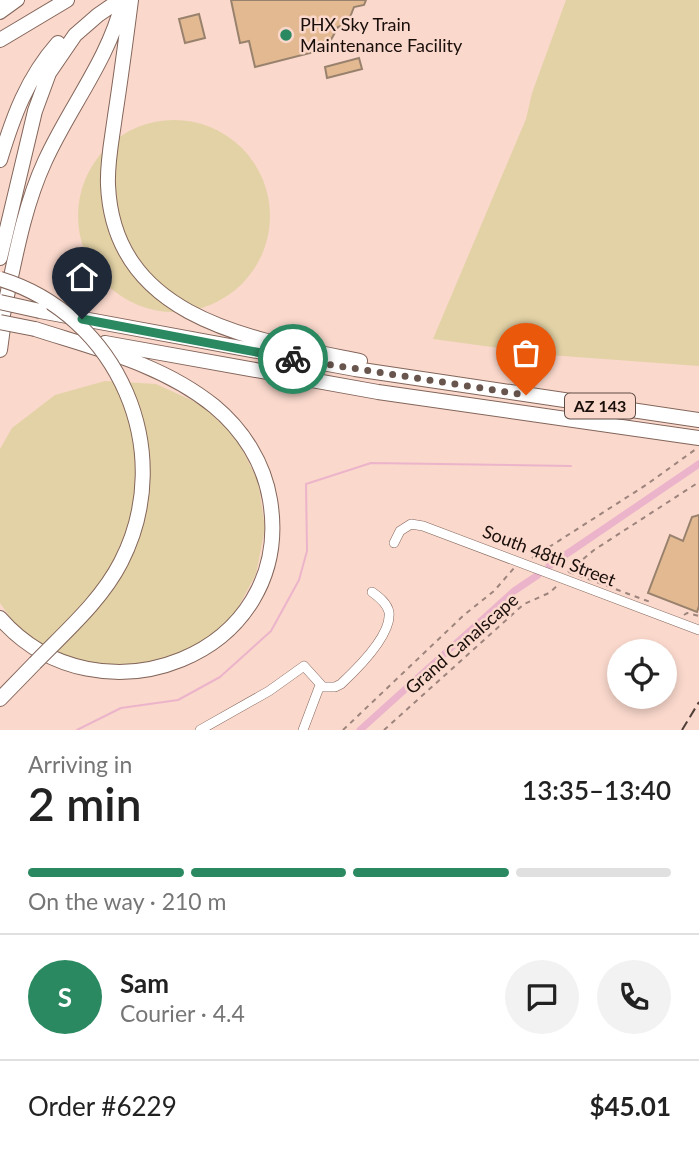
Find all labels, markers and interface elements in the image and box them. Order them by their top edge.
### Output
place label: PHX Sky Train Maintenance Facility [300,13,463,56]
marker: PHX Sky Train Maintenance Facility [278,27,294,43]
pin [52,247,112,319]
icon: home [63,258,101,296]
pin [496,323,556,395]
courier [258,324,328,394]
icon: bag [507,334,545,372]
icon: bike [274,340,312,378]
road number: AZ 143 [565,394,635,418]
street label: South 48th Street [480,520,619,591]
street label: Grand Canalscape [400,588,522,698]
map controls [607,639,677,709]
button: locate [607,639,677,709]
text: Arriving in [28,750,132,778]
text: 13:35–13:40 [522,774,671,806]
text: 2 min [28,776,142,831]
text: On the way · 210 m [28,887,227,915]
button: chat [505,960,579,1034]
button: phone [597,960,671,1034]
text: Sam [120,967,169,999]
text: S [58,981,72,1013]
text: Courier · 4.4 [120,999,245,1027]
text: Order #6229 [28,1090,177,1122]
text: $45.01 [589,1090,671,1122]

